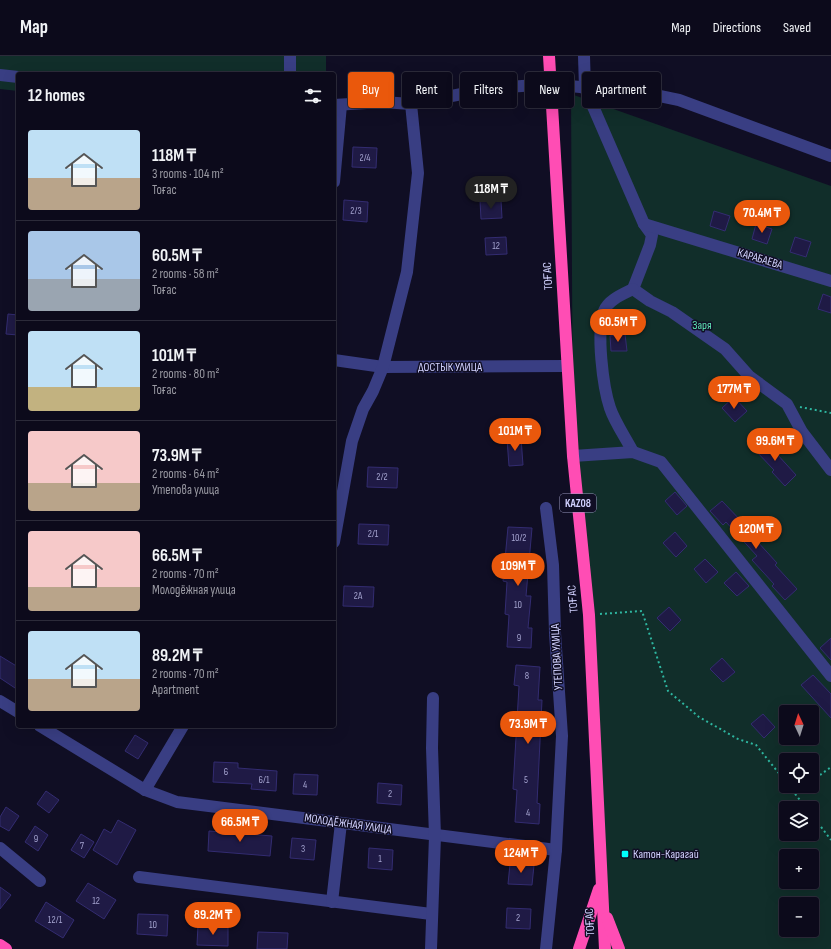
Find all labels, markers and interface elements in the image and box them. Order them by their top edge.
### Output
text: Map [20,16,48,39]
text: Map [671,19,691,36]
text: Directions [713,19,761,36]
text: Saved [783,19,811,36]
chip: Buy [348,72,394,108]
chip: Rent [402,72,452,108]
chip: Filters [460,72,517,108]
chip: New [525,72,574,108]
chip: Apartment [582,72,661,108]
icon: filters [302,85,324,107]
text: 12 homes [28,86,85,106]
icon: home [60,146,108,194]
text: 118M ₸ [152,146,196,166]
house number: 2/4 [359,152,371,164]
text: 3 rooms · 104 m² [152,166,224,182]
pin: 118M ₸ [458,176,524,210]
text: 118M ₸ [474,181,508,197]
text: Тоғас [152,182,177,198]
pin: 70.4M ₸ [725,200,799,234]
house number: 2/3 [350,205,362,217]
text: 70.4M ₸ [743,205,781,221]
house number: 12 [492,240,500,252]
street label: КАРАБАЕВА [736,245,785,273]
text: 60.5M ₸ [152,246,202,266]
icon: home [60,247,108,295]
street label: ТОҒАС [540,261,556,290]
text: 2 rooms · 58 m² [152,266,219,282]
text: Тоғас [152,282,177,298]
pin: 60.5M ₸ [581,309,655,343]
text: 60.5M ₸ [599,314,637,330]
park label: Заря [692,318,712,333]
text: 101M ₸ [152,346,196,366]
icon: home [60,347,108,395]
street label: ДОСТЫК УЛИЦА [418,360,483,375]
text: 2 rooms · 80 m² [152,366,219,382]
pin: 177M ₸ [701,376,767,410]
text: 177M ₸ [717,381,751,397]
text: Тоғас [152,382,177,398]
pin: 101M ₸ [482,418,548,452]
text: 101M ₸ [498,423,532,439]
pin: 99.6M ₸ [738,428,812,462]
text: 99.6M ₸ [756,433,794,449]
text: 73.9M ₸ [152,446,201,466]
icon: home [60,447,108,495]
text: 2 rooms · 64 m² [152,466,219,482]
house number: 2/2 [376,471,388,483]
text: Утепова улица [152,482,219,498]
road number: KAZ08 [560,494,596,512]
pin: 120M ₸ [723,516,789,550]
text: 120M ₸ [739,521,773,537]
house number: 2/1 [368,528,379,540]
house number: 10/2 [512,532,527,544]
text: 66.5M ₸ [152,546,202,566]
icon: home [60,547,108,595]
pin: 109M ₸ [485,553,551,587]
text: 109M ₸ [501,558,535,574]
text: 2 rooms · 70 m² [152,566,219,582]
text: Молодёжная улица [152,582,236,598]
street label: ТОҒАС [564,584,582,614]
house number: 2А [354,590,363,602]
house number: 10 [514,599,522,611]
street label: УТЕПОВА УЛИЦА [548,623,566,691]
house number: 9 [517,632,521,644]
text: 89.2M ₸ [152,646,202,666]
icon: home [60,647,108,695]
text: 2 rooms · 70 m² [152,666,219,682]
house number: 8 [525,670,529,682]
text: Apartment [152,682,199,698]
north arrow [779,705,819,745]
map controls [779,705,819,937]
pin: 73.9M ₸ [491,711,565,745]
text: 73.9M ₸ [509,716,547,732]
button: locate [779,753,819,793]
house number: 6 [224,766,228,778]
house number: 6/1 [259,774,270,786]
house number: 5 [524,774,528,786]
house number: 4 [303,779,307,791]
house number: 2 [388,788,392,800]
button: layers [779,801,819,841]
house number: 4 [526,807,530,819]
pin: 66.5M ₸ [203,809,277,843]
street label: МОЛОДЁЖНАЯ УЛИЦА [303,810,393,838]
text: 66.5M ₸ [221,814,259,830]
house number: 9 [34,833,38,845]
house number: 7 [80,840,84,852]
pin: 124M ₸ [488,840,554,874]
house number: 3 [301,843,305,855]
text: 124M ₸ [504,845,538,861]
place label: Катон-Карагай [633,847,699,862]
marker: Катон-Карагай [620,849,630,859]
button: + [779,849,819,889]
house number: 1 [378,853,382,865]
house number: 12 [92,895,100,907]
button: − [779,897,819,937]
pin: 89.2M ₸ [176,902,250,936]
text: 89.2M ₸ [194,907,232,923]
street label: ТОҒАС [582,907,598,936]
house number: 2 [516,912,520,924]
house number: 12/1 [48,914,63,926]
house number: 10 [149,919,157,931]

